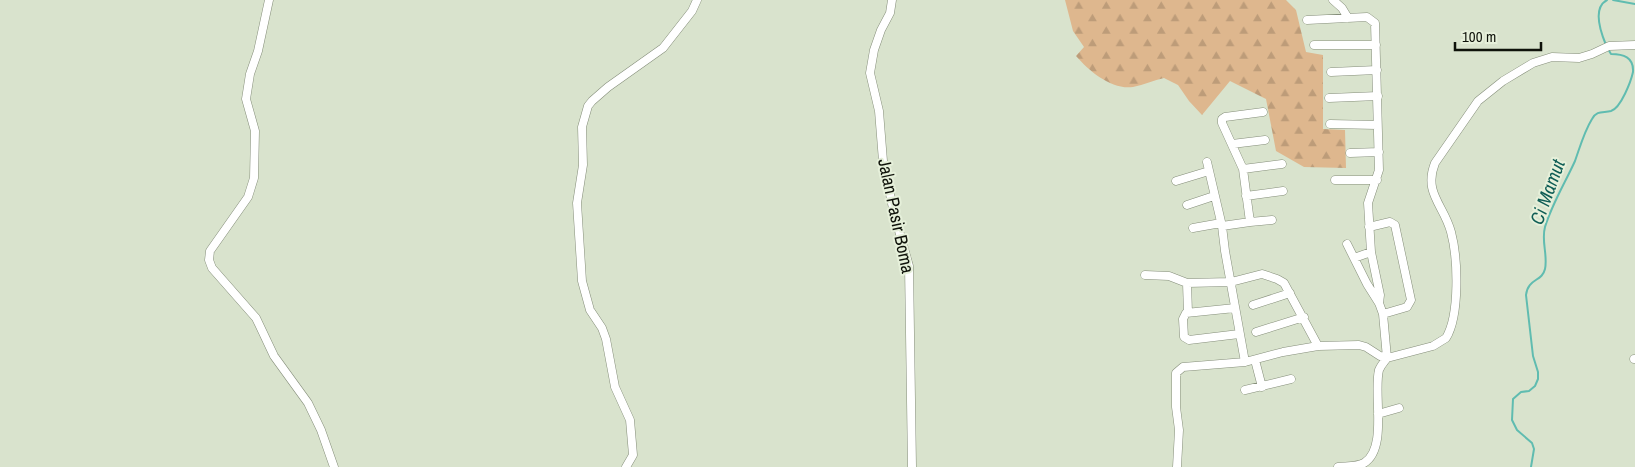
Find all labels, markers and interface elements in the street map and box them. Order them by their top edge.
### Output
scale bar [1455,20,1541,52]
text: 100 m [1462,26,1496,47]
water label: Ci Mamut [1523,155,1571,228]
street label: Jalan Pasir Boma [872,156,921,275]

